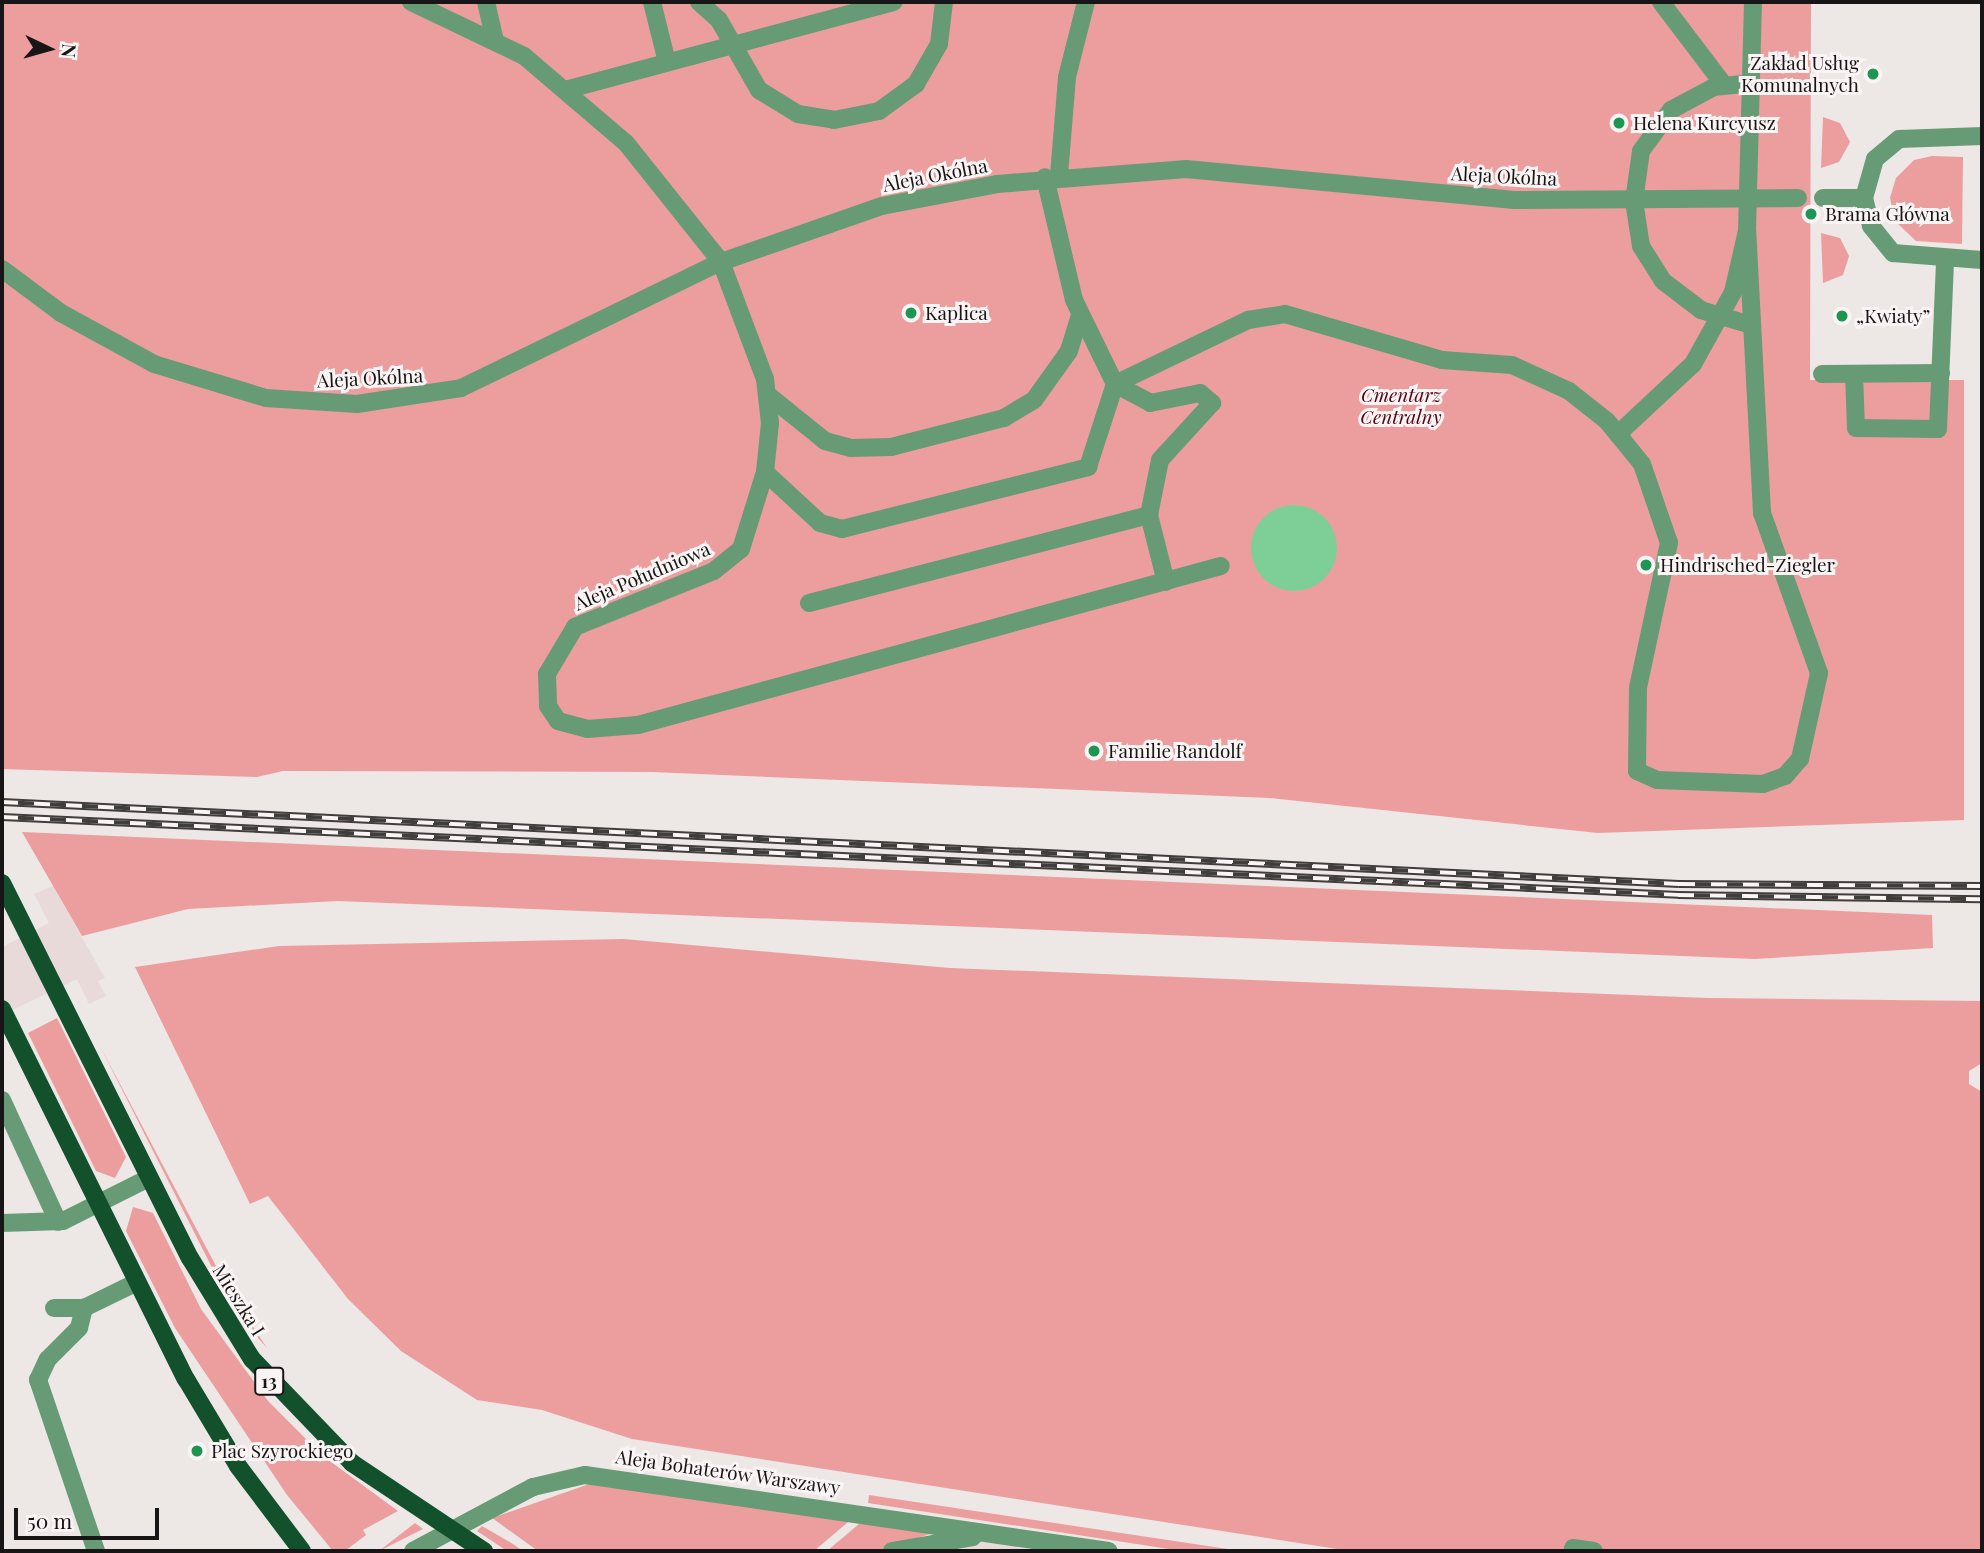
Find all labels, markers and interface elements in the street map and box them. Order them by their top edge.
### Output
north arrow [14,14,84,84]
text: N [56,43,83,59]
place label: Zakład Usług Komunalnych [1741,52,1859,96]
marker: Zakład Usług Komunalnych [1865,66,1881,82]
place label: Helena Kurcyusz [1633,112,1776,134]
marker: Helena Kurcyusz [1611,115,1627,131]
street label: Aleja Okólna [881,154,989,196]
street label: Aleja Okólna [1450,162,1558,190]
place label: Brama Główna [1825,203,1950,225]
marker: Brama Główna [1803,206,1819,222]
place label: Kaplica [925,302,988,324]
marker: Kaplica [903,305,919,321]
place label: „Kwiaty” [1856,305,1930,327]
marker: „Kwiaty” [1834,308,1850,324]
street label: Aleja Okólna [316,364,424,392]
park label: Cmentarz Centralny [1360,384,1442,428]
street label: Aleja Południowa [570,537,714,615]
place label: Hindrisched-Ziegler [1660,554,1835,576]
marker: Hindrisched-Ziegler [1638,557,1654,573]
place label: Familie Randolf [1108,740,1242,762]
marker: Familie Randolf [1086,743,1102,759]
street label: Mieszka I [208,1260,270,1340]
road number: 13 [253,1366,285,1396]
place label: Plac Szyrockiego [211,1440,353,1462]
marker: Plac Szyrockiego [189,1443,205,1459]
street label: Aleja Bohaterów Warszawy [613,1445,843,1499]
scale bar [18,1494,163,1538]
text: 50 m [27,1506,72,1534]

